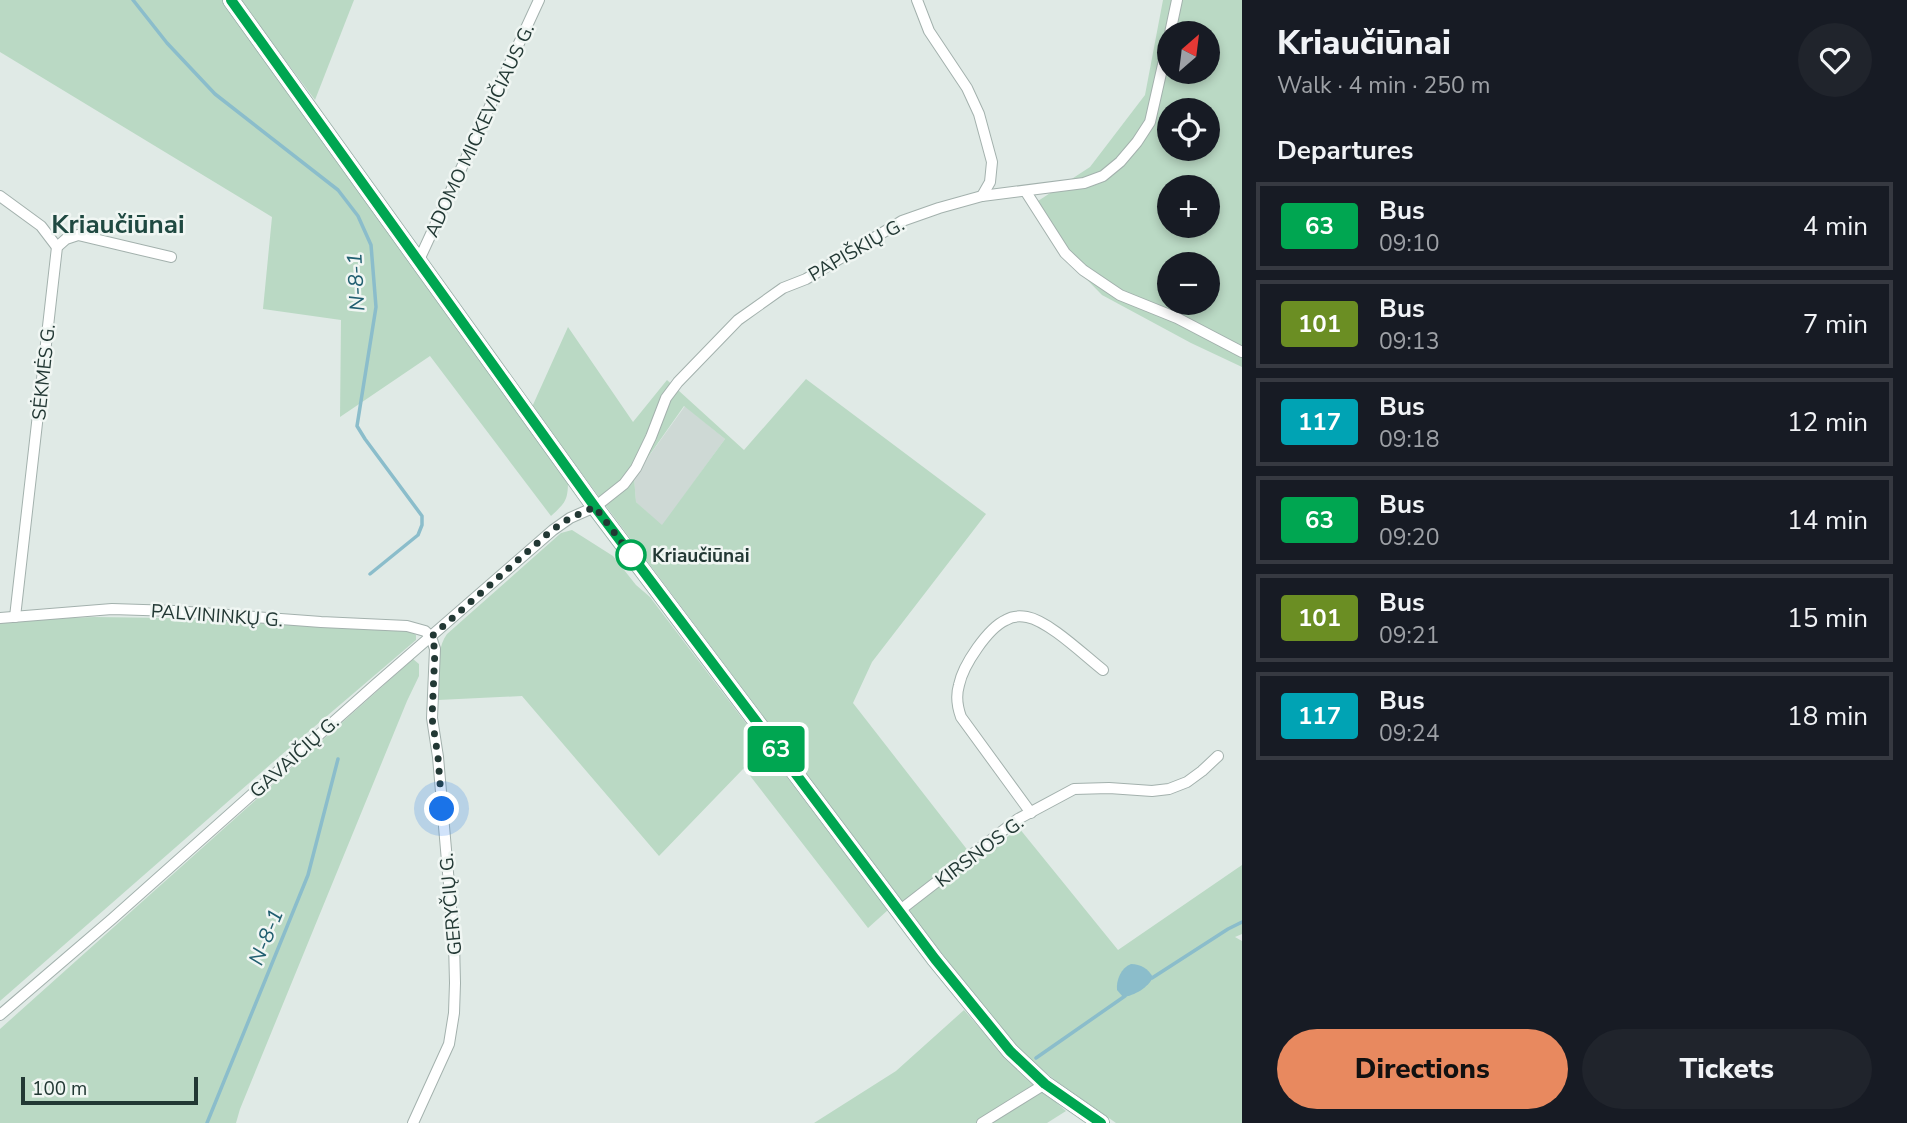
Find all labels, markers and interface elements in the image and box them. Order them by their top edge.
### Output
street label: ADOMO MICKEVIČIAUS G. [419,19,541,241]
north arrow [1157,21,1220,84]
map controls [1157,21,1220,315]
text: Kriaučiūnai [1277,21,1451,66]
button: heart [1798,23,1872,97]
text: Walk · 4 min · 250 m [1277,70,1490,101]
button: locate [1157,98,1220,161]
text: Departures [1277,133,1413,168]
button: + [1157,175,1220,238]
text: Bus [1379,193,1425,228]
district label: Kriaučiūnai [51,207,185,242]
text: 4 min [1803,209,1868,244]
text: 63 [1305,210,1334,242]
street label: PAPIŠKIŲ G. [804,212,909,288]
text: 09:10 [1379,228,1439,259]
water label: N-8-1 [340,252,372,312]
button: − [1157,252,1220,315]
text: Bus [1379,291,1425,326]
text: 7 min [1803,307,1868,342]
text: 101 [1298,308,1341,340]
street label: SĖKMĖS G. [26,323,62,421]
text: 09:13 [1379,326,1439,357]
text: Bus [1379,389,1425,424]
text: 12 min [1787,405,1868,440]
text: 117 [1298,406,1341,438]
text: 09:18 [1379,424,1439,455]
text: Bus [1379,487,1425,522]
text: 14 min [1787,503,1868,538]
text: 63 [1305,504,1334,536]
text: 09:20 [1379,522,1439,553]
marker: Kriaučiūnai [616,540,646,570]
place label: Kriaučiūnai [652,543,749,569]
text: Bus [1379,585,1425,620]
street label: PALVININKŲ G. [150,598,284,634]
text: 15 min [1787,601,1868,636]
text: 101 [1298,602,1341,634]
text: 09:21 [1379,620,1439,651]
text: Bus [1379,683,1425,718]
text: 18 min [1787,699,1868,734]
text: 117 [1298,700,1341,732]
street label: GAVAIČIŲ G. [244,710,345,804]
text: 09:24 [1379,718,1439,749]
line badge: 63 [744,726,808,772]
text: 63 [762,733,790,765]
your location [424,791,459,826]
street label: KIRSNOS G. [930,810,1029,894]
street label: GERYČIŲ G. [434,852,468,956]
water label: N-8-1 [242,905,290,969]
button: Directions [1277,1029,1568,1109]
button: Tickets [1582,1029,1872,1109]
scale bar [21,1074,198,1106]
text: 100 m [32,1076,87,1102]

